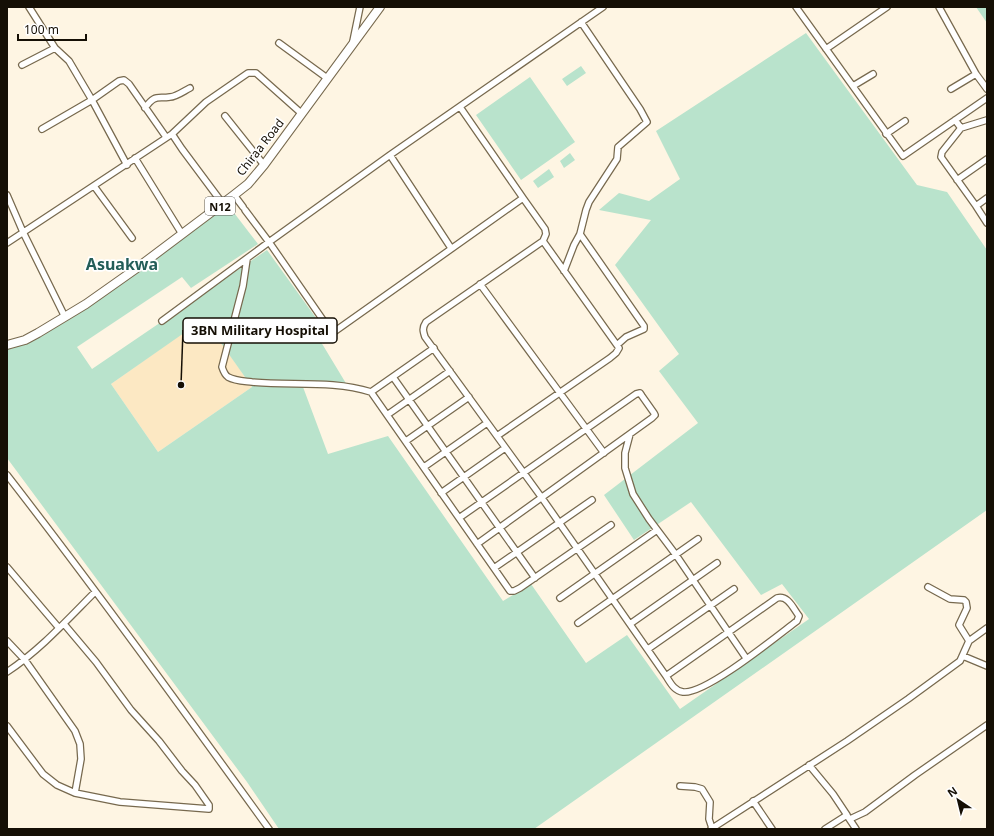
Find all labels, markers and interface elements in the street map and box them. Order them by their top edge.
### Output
scale bar [18,16,86,42]
text: 100 m [24,21,59,38]
street label: Chiraa Road [232,115,288,179]
road number: N12 [205,197,235,215]
district label: Asuakwa [86,253,158,275]
callout: 3BN Military Hospital [183,318,337,343]
text: 3BN Military Hospital [191,321,329,339]
north arrow [938,780,978,820]
text: N [944,783,960,800]

